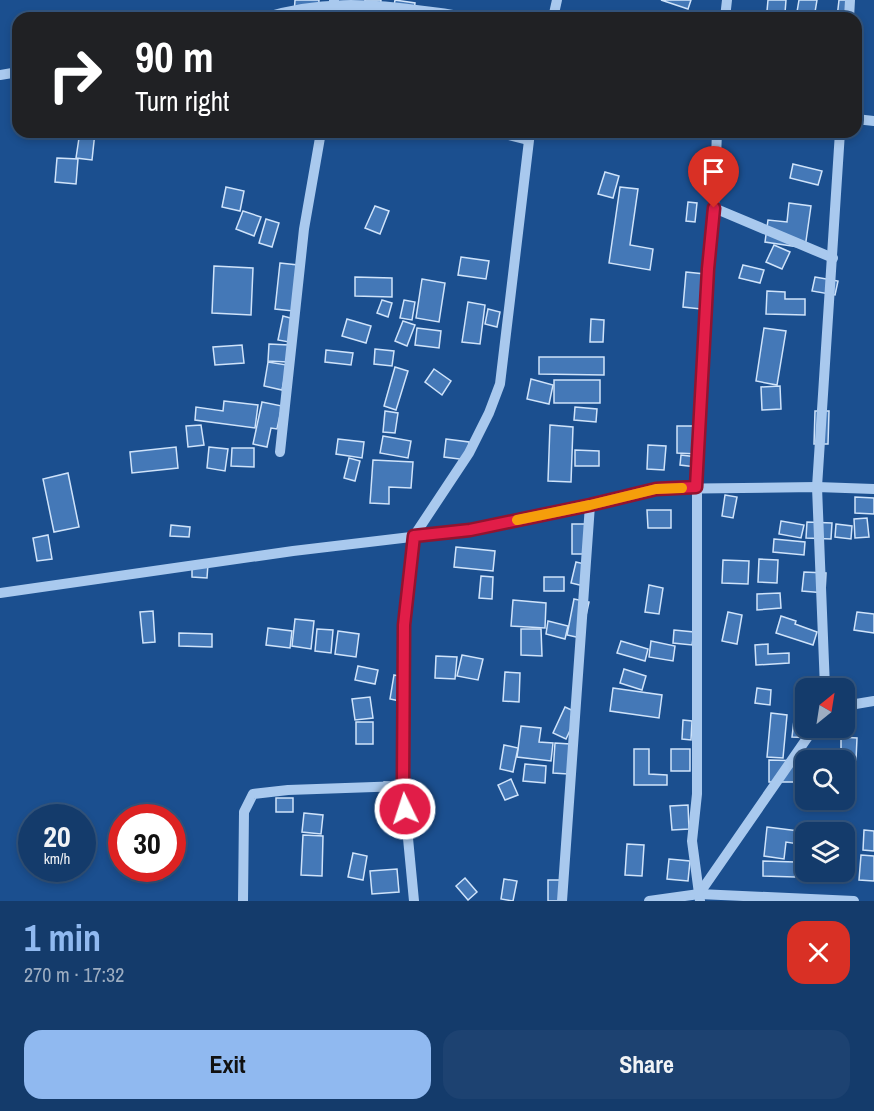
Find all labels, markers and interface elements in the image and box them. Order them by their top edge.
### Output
text: 90 m [135,29,214,85]
icon: right [36,36,114,114]
text: Turn right [135,83,229,119]
pin [688,146,739,208]
icon: arrive [697,155,730,188]
north arrow [795,678,855,738]
map controls [795,678,855,882]
button: search [795,750,855,810]
position arrow [373,777,437,841]
speed limit sign: 30 [108,804,186,882]
text: 20 [43,816,71,856]
button: layers [795,822,855,882]
text: km/h [44,848,70,869]
text: 1 min [24,914,101,962]
button: close [787,921,850,984]
text: 270 m · 17:32 [24,961,124,988]
button: Exit [24,1030,431,1099]
button: Share [443,1030,850,1099]

